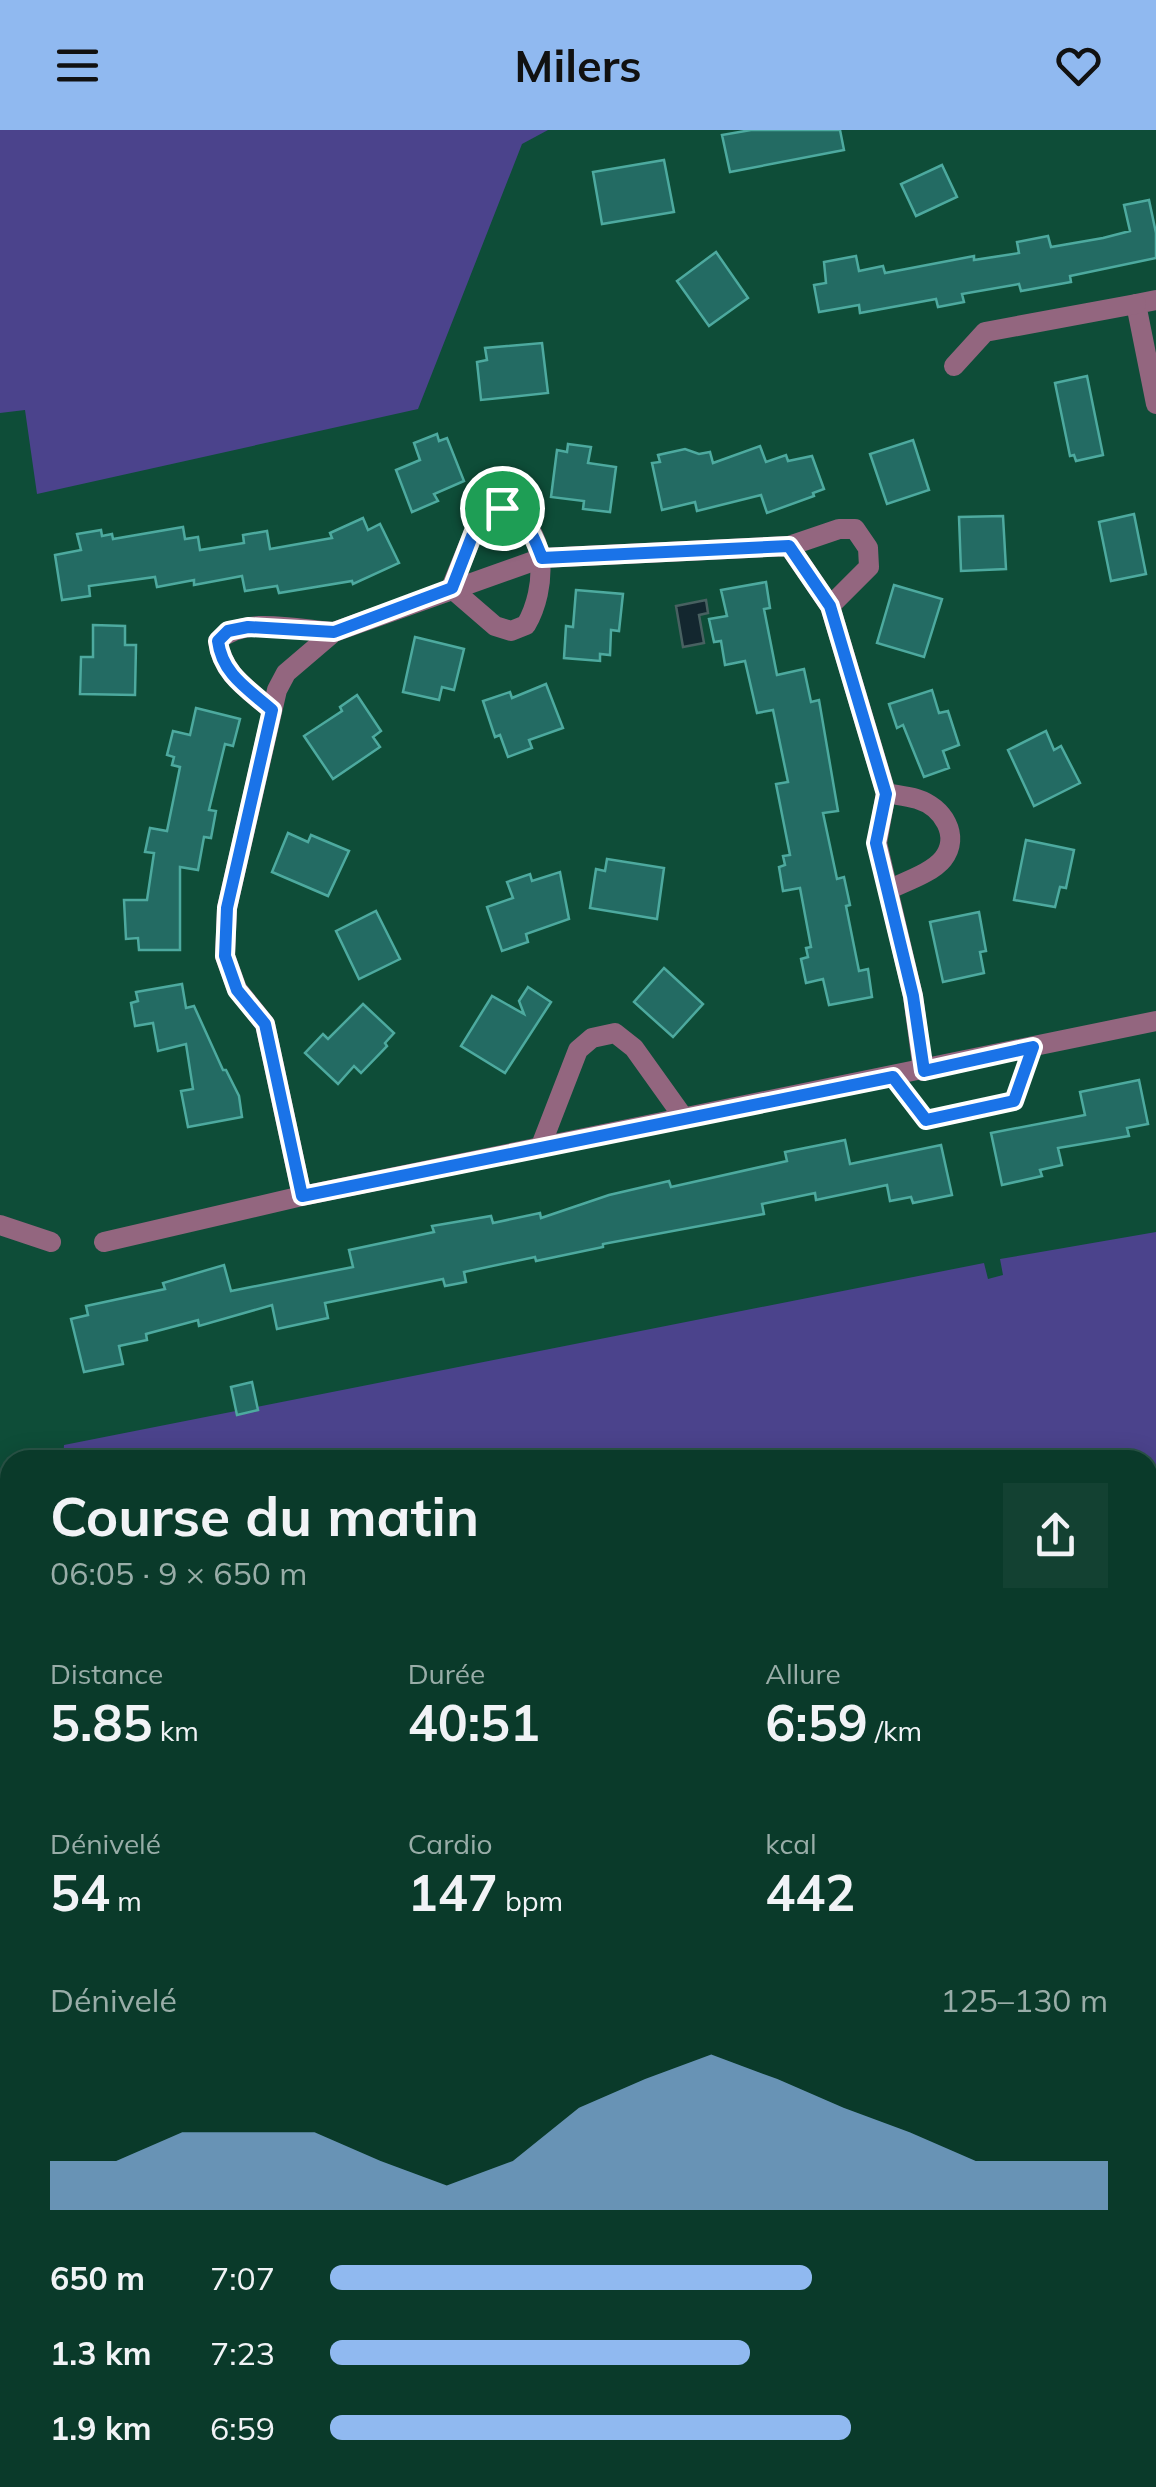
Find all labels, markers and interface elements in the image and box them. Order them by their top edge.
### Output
text: Milers [514,37,642,93]
icon: menu [50,38,105,93]
icon: heart [1051,38,1106,93]
pin [460,466,545,551]
icon: arrive [475,481,530,536]
text: Course du matin [50,1481,479,1550]
button: share [1003,1483,1108,1588]
text: 06:05 · 9 × 650 m [50,1553,307,1593]
text: Distance [50,1656,163,1691]
text: Durée [408,1656,485,1691]
text: Allure [765,1656,841,1691]
text: 5.85 [50,1691,152,1754]
text: 40:51 [408,1691,540,1754]
text: 6:59 [765,1691,868,1754]
text: km [152,1713,199,1748]
text: /km [868,1713,922,1748]
text: Dénivelé [50,1826,161,1861]
text: Cardio [408,1826,493,1861]
text: kcal [765,1826,817,1861]
text: 54 [50,1861,110,1924]
text: 147 [408,1861,498,1924]
text: 442 [765,1861,855,1924]
text: m [110,1883,142,1918]
text: bpm [498,1883,563,1918]
text: Dénivelé [50,1980,177,2020]
text: 125–130 m [940,1980,1108,2020]
text: 650 m [50,2258,145,2298]
text: 7:07 [210,2258,275,2298]
text: 1.3 km [50,2333,152,2373]
text: 7:23 [210,2333,275,2373]
text: 1.9 km [50,2408,152,2448]
text: 6:59 [210,2408,275,2448]

